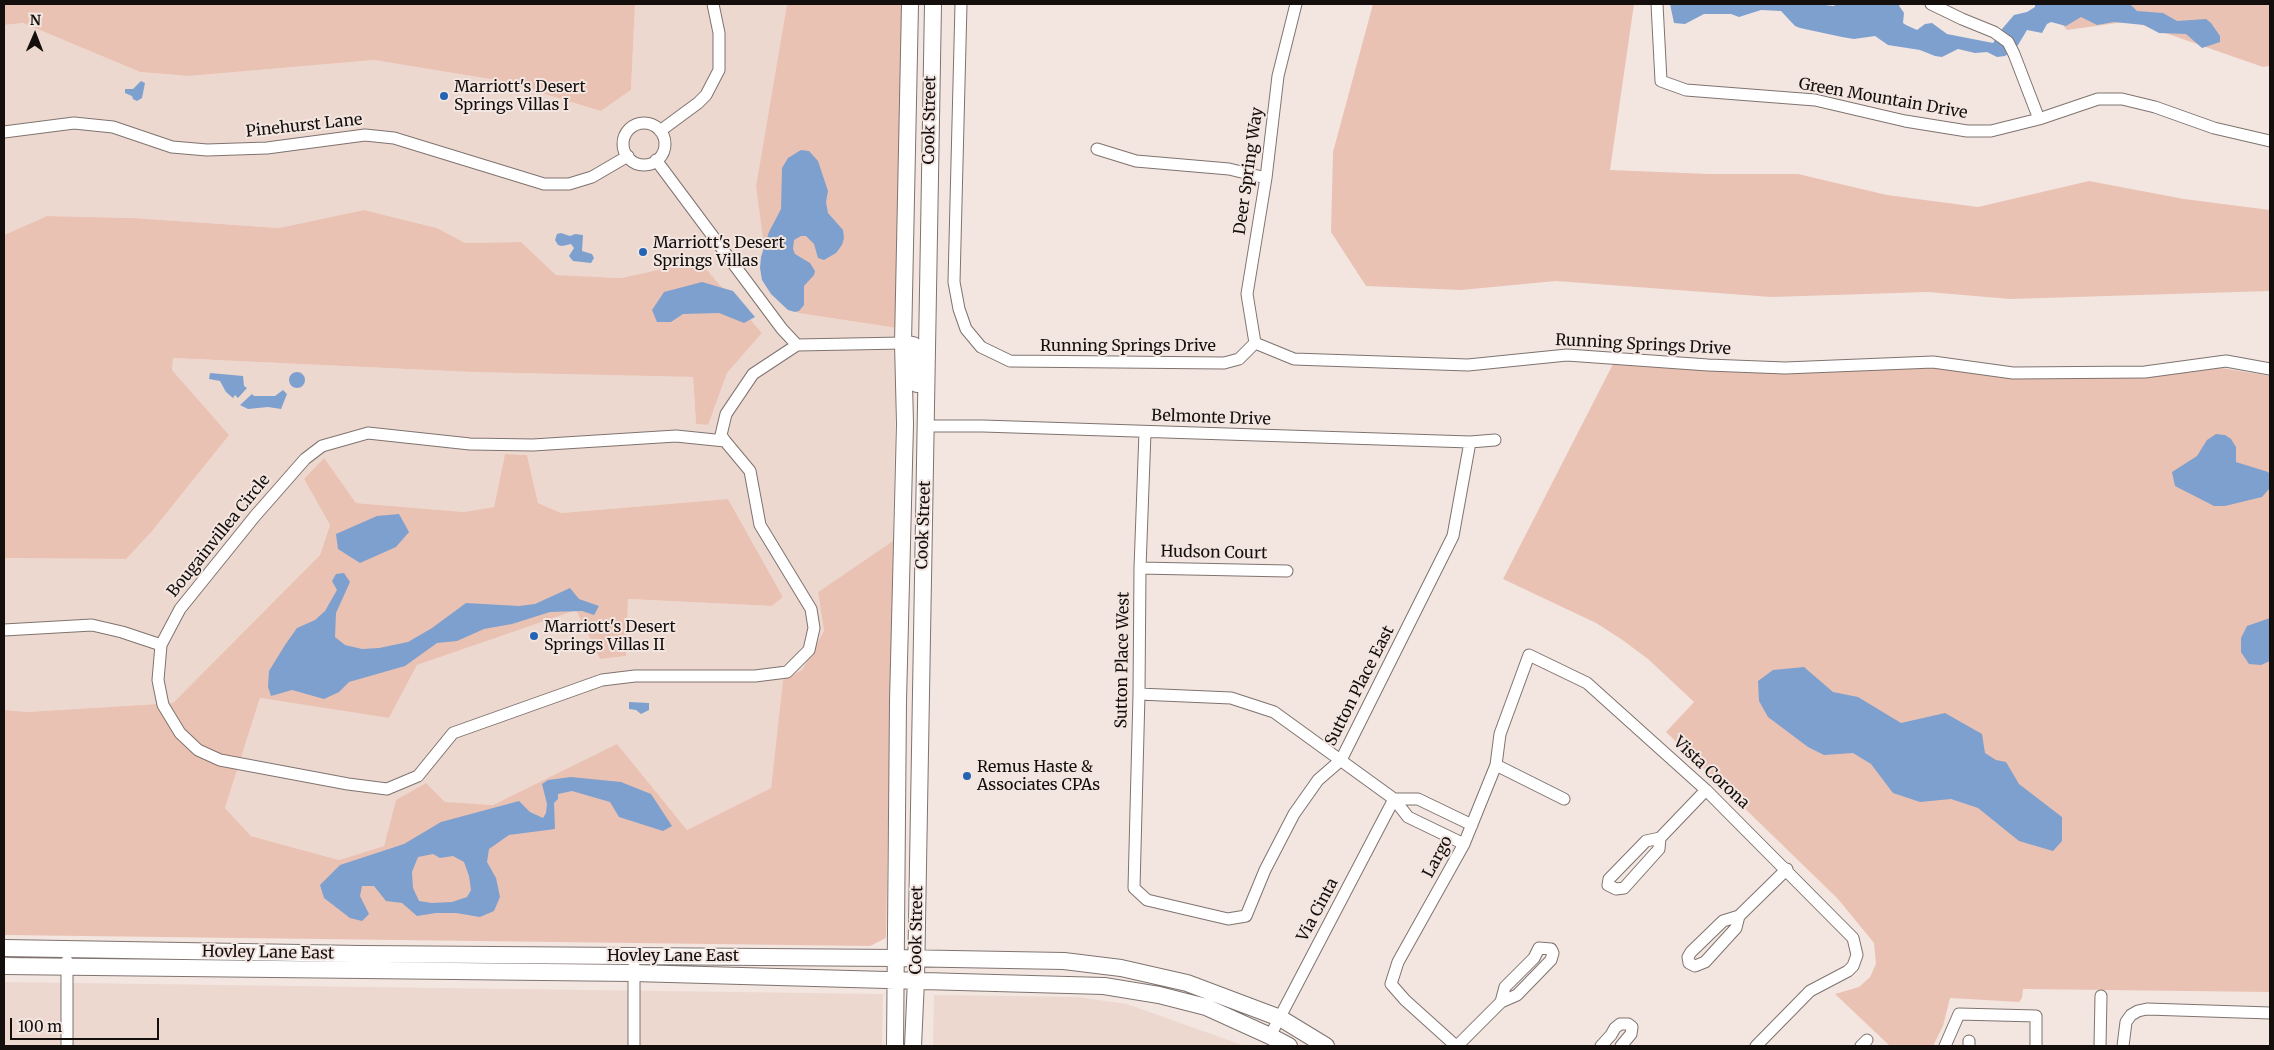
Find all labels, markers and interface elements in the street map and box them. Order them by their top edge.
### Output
north arrow [10,10,60,60]
text: N [30,11,41,29]
street label: Cook Street [920,75,940,165]
street label: Green Mountain Drive [1797,75,1969,123]
place label: Marriott's Desert Springs Villas I [454,77,586,115]
marker: Marriott's Desert Springs Villas I [438,90,450,102]
street label: Deer Spring Way [1231,106,1267,236]
street label: Pinehurst Lane [245,110,363,142]
place label: Marriott's Desert Springs Villas [653,233,785,271]
marker: Marriott's Desert Springs Villas [637,246,649,258]
street label: Running Springs Drive [1555,331,1731,359]
street label: Running Springs Drive [1040,336,1216,356]
street label: Belmonte Drive [1151,406,1271,430]
street label: Bougainvillea Circle [164,471,274,601]
street label: Cook Street [913,480,935,570]
street label: Hudson Court [1160,542,1268,564]
street label: Sutton Place West [1112,591,1134,729]
place label: Marriott's Desert Springs Villas II [544,617,676,655]
street label: Sutton Place East [1321,623,1399,749]
marker: Marriott's Desert Springs Villas II [528,630,540,642]
street label: Vista Corona [1669,733,1753,813]
place label: Remus Haste & Associates CPAs [977,757,1100,795]
marker: Remus Haste & Associates CPAs [961,770,973,782]
street label: Largo [1419,833,1457,881]
street label: Via Cinta [1293,875,1343,945]
street label: Cook Street [907,885,927,975]
street label: Hovley Lane East [202,942,334,964]
street label: Hovley Lane East [607,946,739,966]
scale bar [12,1008,161,1040]
text: 100 m [18,1017,62,1036]

